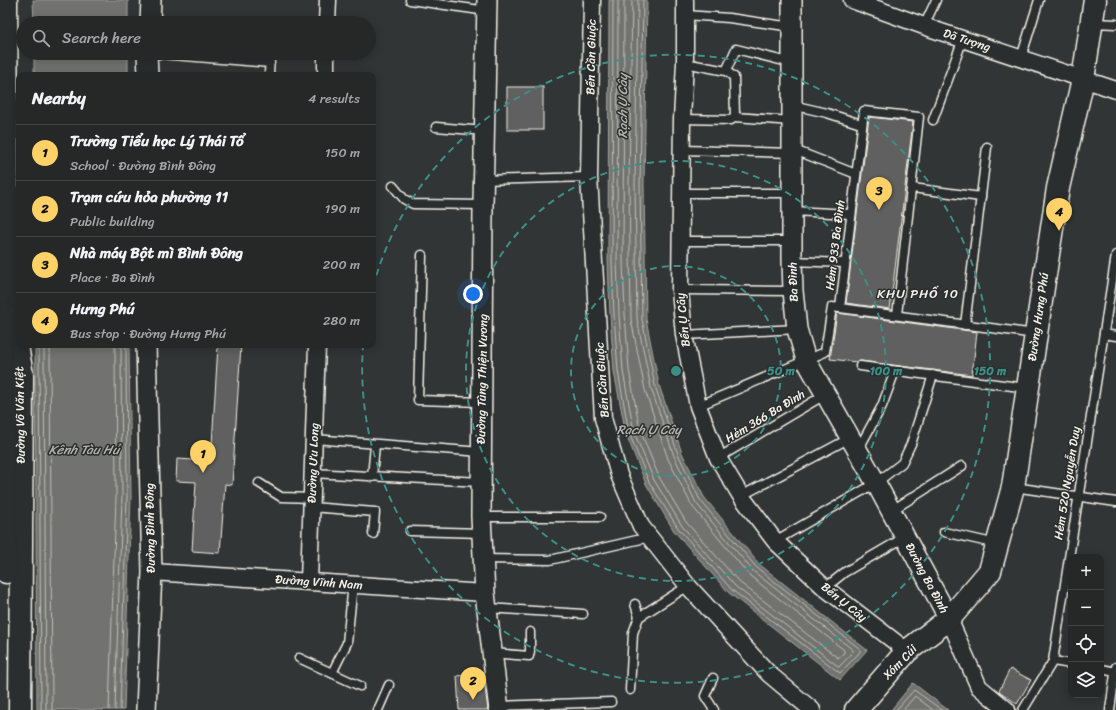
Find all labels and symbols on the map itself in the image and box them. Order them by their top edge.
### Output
street label: Bến Cần Giuộc [579,19,603,95]
street label: Dã Tượng [940,22,994,58]
water label: Rạch Ụ Cây [611,71,634,138]
pin: 3 [866,177,892,210]
pin: 4 [1046,198,1072,231]
street label: Hẻm 933 Ba Đình [819,199,851,291]
street label: Ba Đình [781,262,805,302]
street label: Đường Hưng Phú [1021,271,1055,363]
district label: KHU PHỐ 10 [877,282,959,305]
your location [463,284,483,304]
street label: Bến Ụ Cây [669,291,697,348]
street label: Đường Tùng Thiện Vương [470,314,494,444]
street label: Bến Cần Giuộc [588,341,616,419]
text: 50 m [767,360,795,382]
text: 100 m [870,360,903,382]
text: 150 m [974,360,1007,382]
centre of rings [669,364,683,378]
street label: Đường Võ Văn Kiệt [8,366,32,464]
street label: Hẻm 366 Ba Đình [721,383,809,449]
water label: Rạch Ụ Cây [617,418,684,441]
street label: Đường Ưu Long [301,423,325,503]
street label: Hẻm 520 Nguyễn Duy [1047,424,1087,541]
water label: Kênh Tàu Hủ [49,438,122,461]
pin: 1 [190,440,216,473]
street label: Đường Bình Đông [138,483,162,573]
street label: Đường Ba Đình [899,539,955,617]
street label: Đường Vĩnh Nam [275,568,363,596]
street label: Bến Ụ Cây [816,576,873,628]
street label: Xóm Củi [877,639,923,686]
pin: 2 [460,667,486,700]

